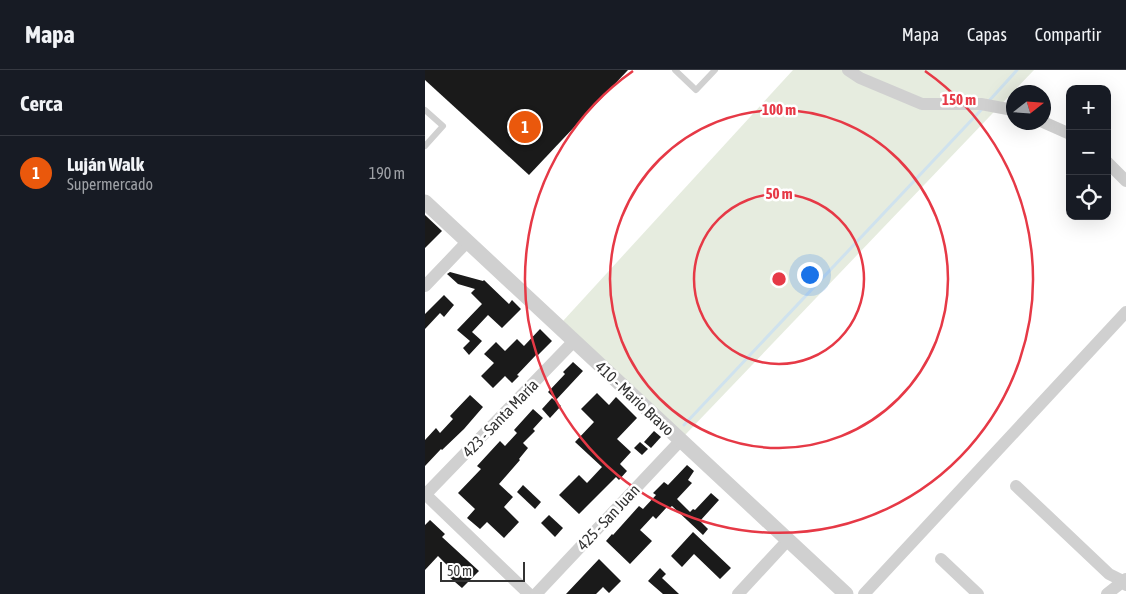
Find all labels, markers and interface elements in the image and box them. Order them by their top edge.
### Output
text: Mapa [25,21,75,48]
text: Mapa [902,24,939,45]
text: Capas [967,24,1007,45]
text: Compartir [1035,24,1101,45]
north arrow [1006,85,1051,130]
map controls [1066,85,1111,220]
button: + [1066,85,1111,130]
text: Cerca [20,91,63,115]
text: 150 m [942,91,976,108]
text: 100 m [762,101,796,118]
pin: 1 [509,108,541,146]
button: − [1066,130,1111,175]
text: Luján Walk [67,153,144,175]
text: 1 [32,164,40,182]
text: 190 m [369,164,405,182]
text: Supermercado [67,175,153,193]
button: locate [1066,175,1111,220]
text: 50 m [766,185,793,202]
your location [797,262,823,288]
centre of rings [770,270,788,288]
street label: 410 - Mario Bravo [592,357,678,439]
street label: 423 - Santa María [458,375,542,461]
street label: 425 - San Juan [573,480,643,554]
scale bar [440,559,525,582]
text: 50 m [447,563,472,579]

